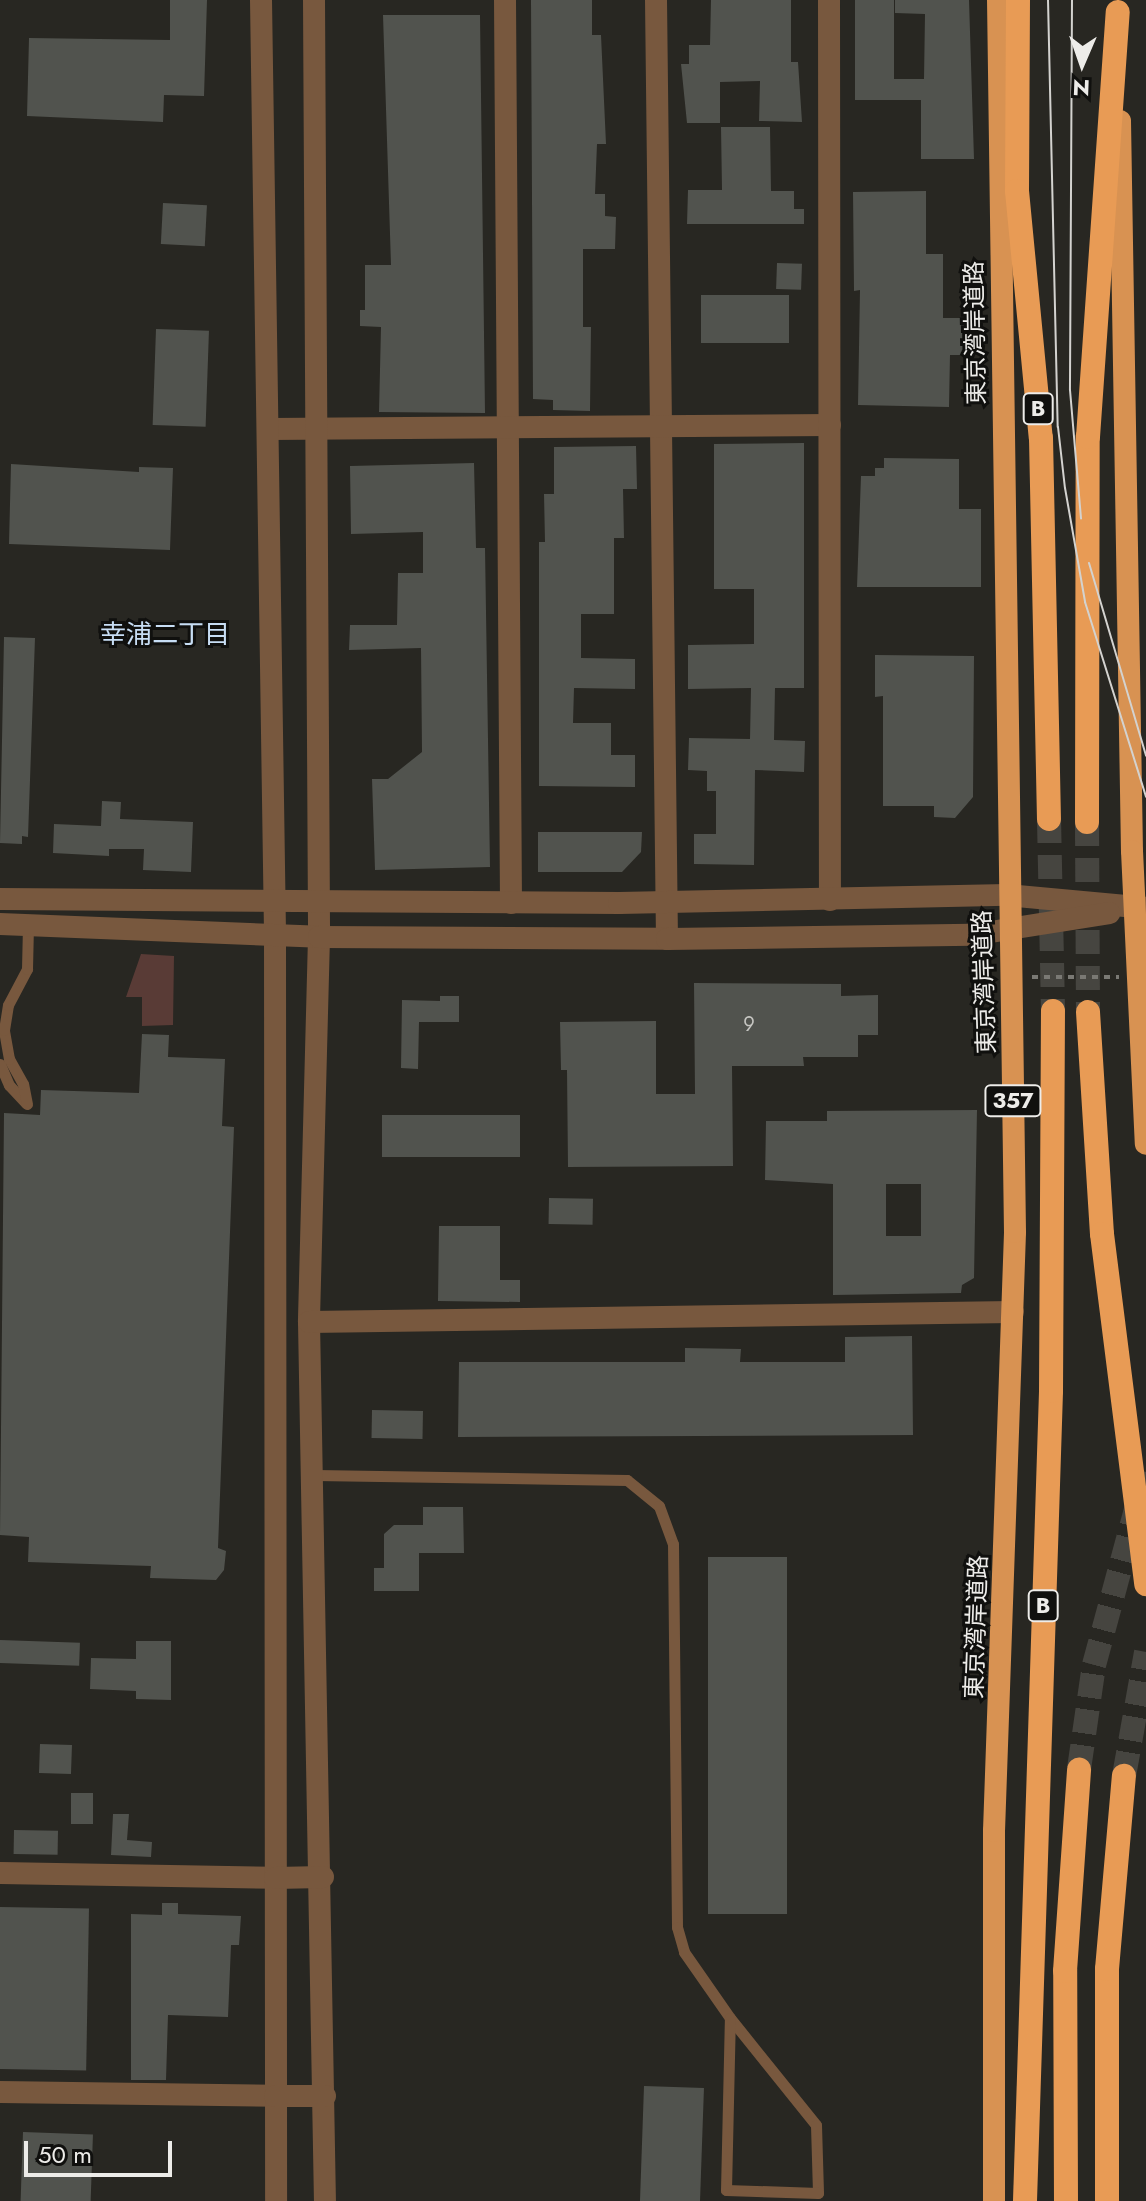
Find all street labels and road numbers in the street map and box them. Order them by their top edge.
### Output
street label: 東京湾岸道路 [959,261,991,405]
road number: B [1022,391,1054,427]
street label: 東京湾岸道路 [967,910,1001,1054]
road number: 357 [983,1083,1043,1119]
street label: 東京湾岸道路 [959,1555,993,1699]
road number: B [1027,1588,1059,1624]

